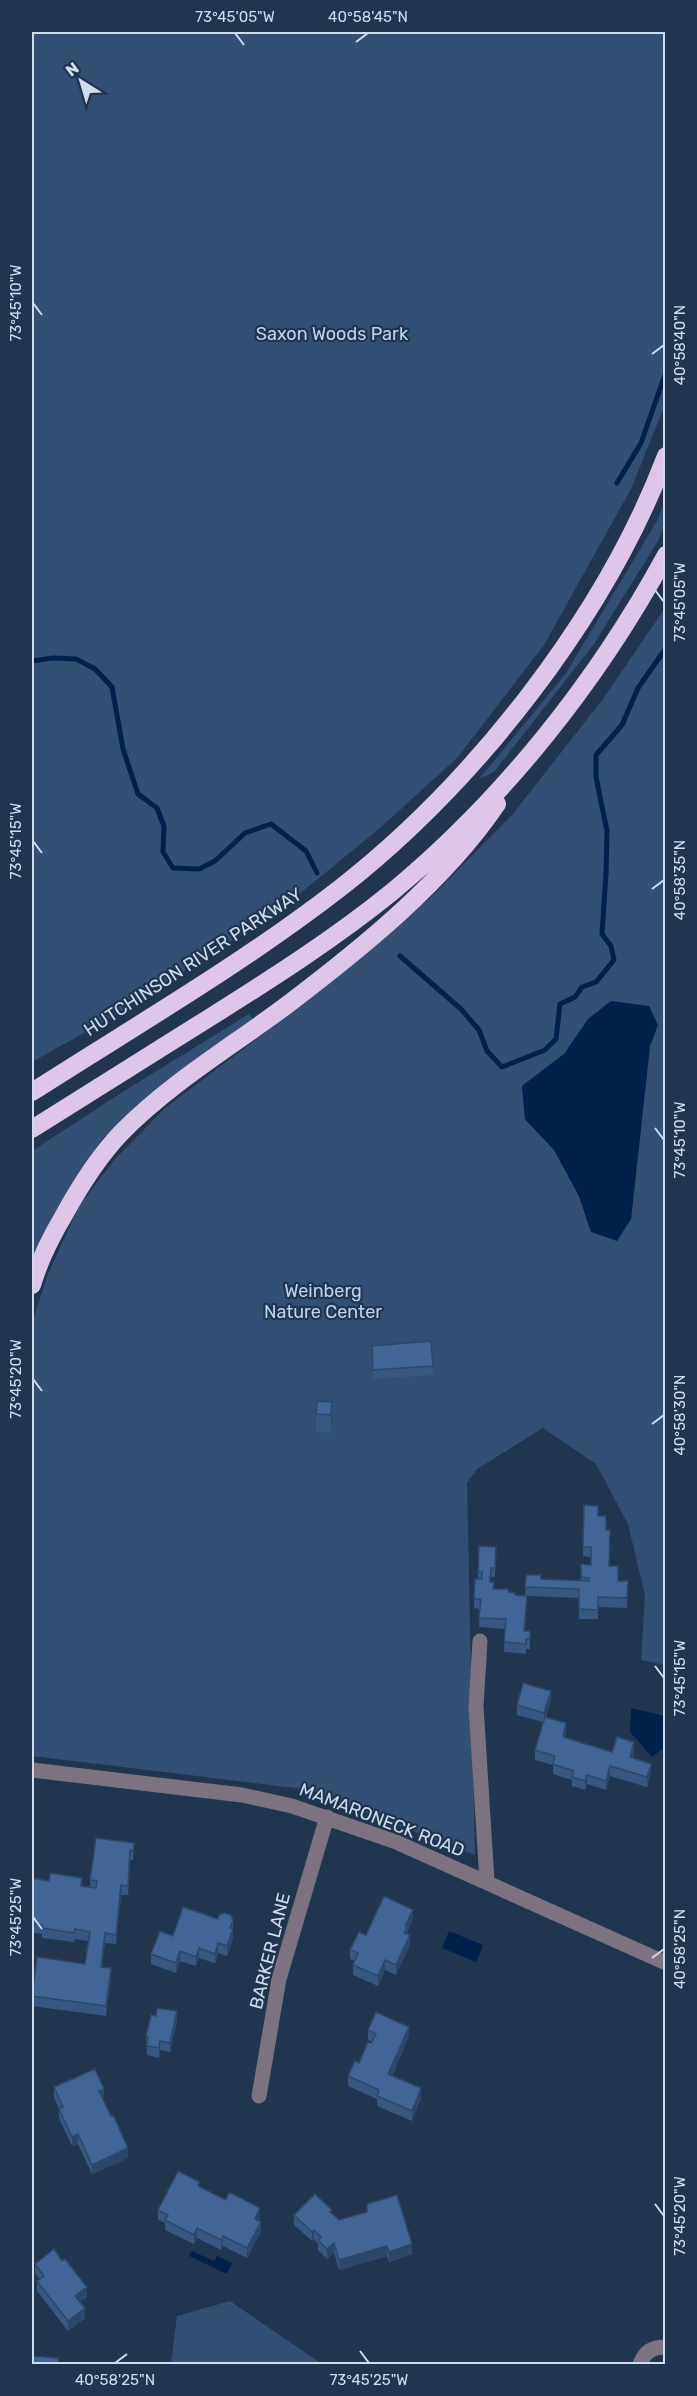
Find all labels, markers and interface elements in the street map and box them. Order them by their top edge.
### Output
text: 73°45'05"W [195,8,275,26]
text: 40°58'45"N [328,8,408,26]
north arrow [51,51,111,111]
text: N [62,58,83,80]
text: 73°45'10"W [7,265,25,341]
text: 40°58'40"N [671,305,689,385]
park label: Saxon Woods Park [256,323,409,345]
text: 73°45'05"W [671,562,689,642]
text: 73°45'15"W [7,803,25,879]
text: 40°58'35"N [671,840,689,920]
street label: HUTCHINSON RIVER PARKWAY [80,883,306,1041]
text: 73°45'10"W [671,1102,689,1178]
park label: Weinberg Nature Center [264,1280,382,1323]
text: 73°45'20"W [7,1339,25,1419]
text: 40°58'30"N [671,1375,689,1455]
text: 73°45'15"W [671,1640,689,1716]
street label: MAMARONECK ROAD [296,1778,468,1862]
text: 73°45'25"W [7,1878,25,1956]
street label: BARKER LANE [245,1890,295,2012]
text: 40°58'25"N [671,1909,689,1989]
text: 73°45'20"W [671,2176,689,2256]
text: 40°58'25"N [75,2371,155,2389]
text: 73°45'25"W [330,2371,408,2389]

